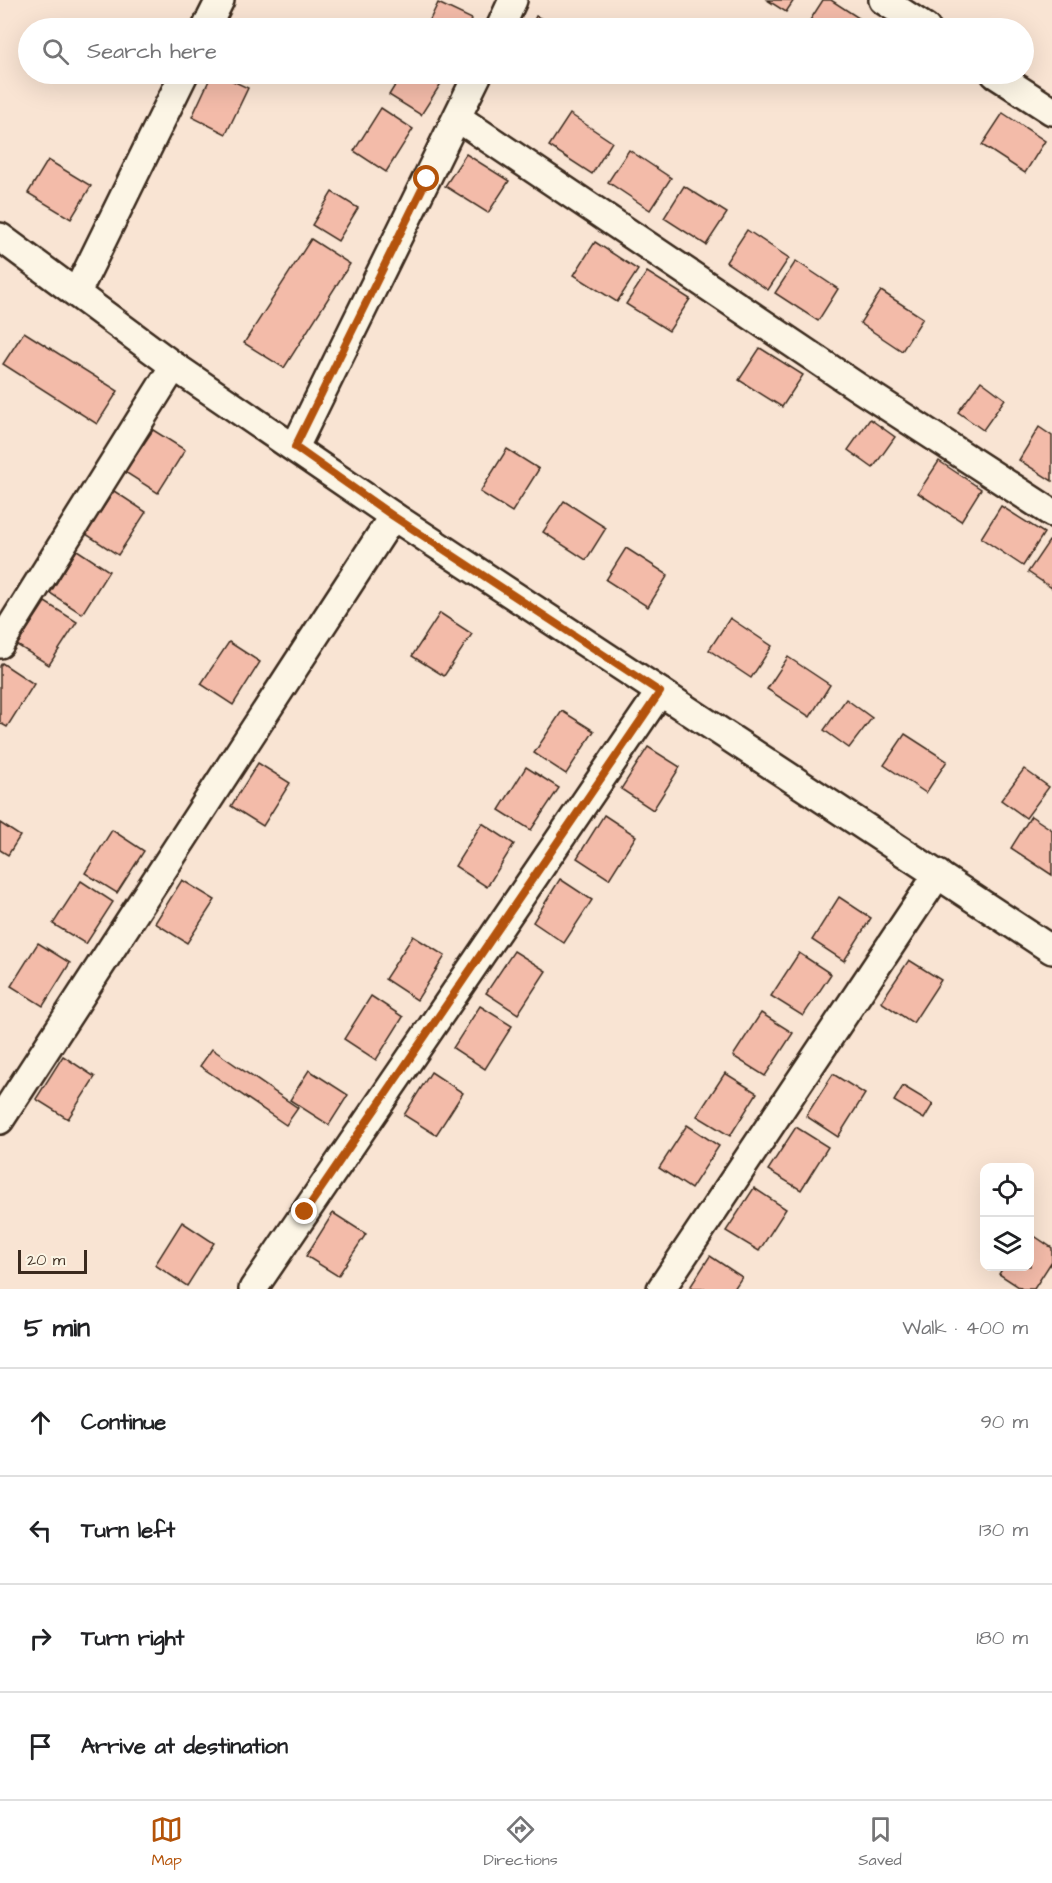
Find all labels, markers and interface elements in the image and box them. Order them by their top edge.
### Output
search box [18,18,1034,84]
icon: search [39,35,72,68]
text: Search here [87,36,217,67]
route start [413,165,439,191]
map controls [980,1163,1034,1271]
button: locate [980,1163,1034,1217]
route end [291,1198,317,1224]
button: layers [980,1217,1034,1271]
scale bar [18,1247,87,1274]
text: 20 m [27,1249,65,1271]
text: 5 min [24,1310,90,1346]
text: Walk · 400 m [902,1314,1028,1342]
icon: ahead [24,1406,57,1439]
text: Continue [81,1407,166,1438]
text: 90 m [980,1408,1028,1436]
icon: left [24,1514,57,1547]
text: Turn left [81,1515,175,1546]
text: 130 m [979,1516,1028,1544]
icon: right [24,1622,57,1655]
text: Turn right [81,1623,184,1654]
text: 180 m [976,1624,1028,1652]
icon: arrive [24,1730,57,1763]
text: Arrive at destination [81,1731,288,1762]
tab: Map [150,1813,183,1871]
tab: Directions [484,1813,558,1871]
tab: Saved [858,1813,902,1871]

